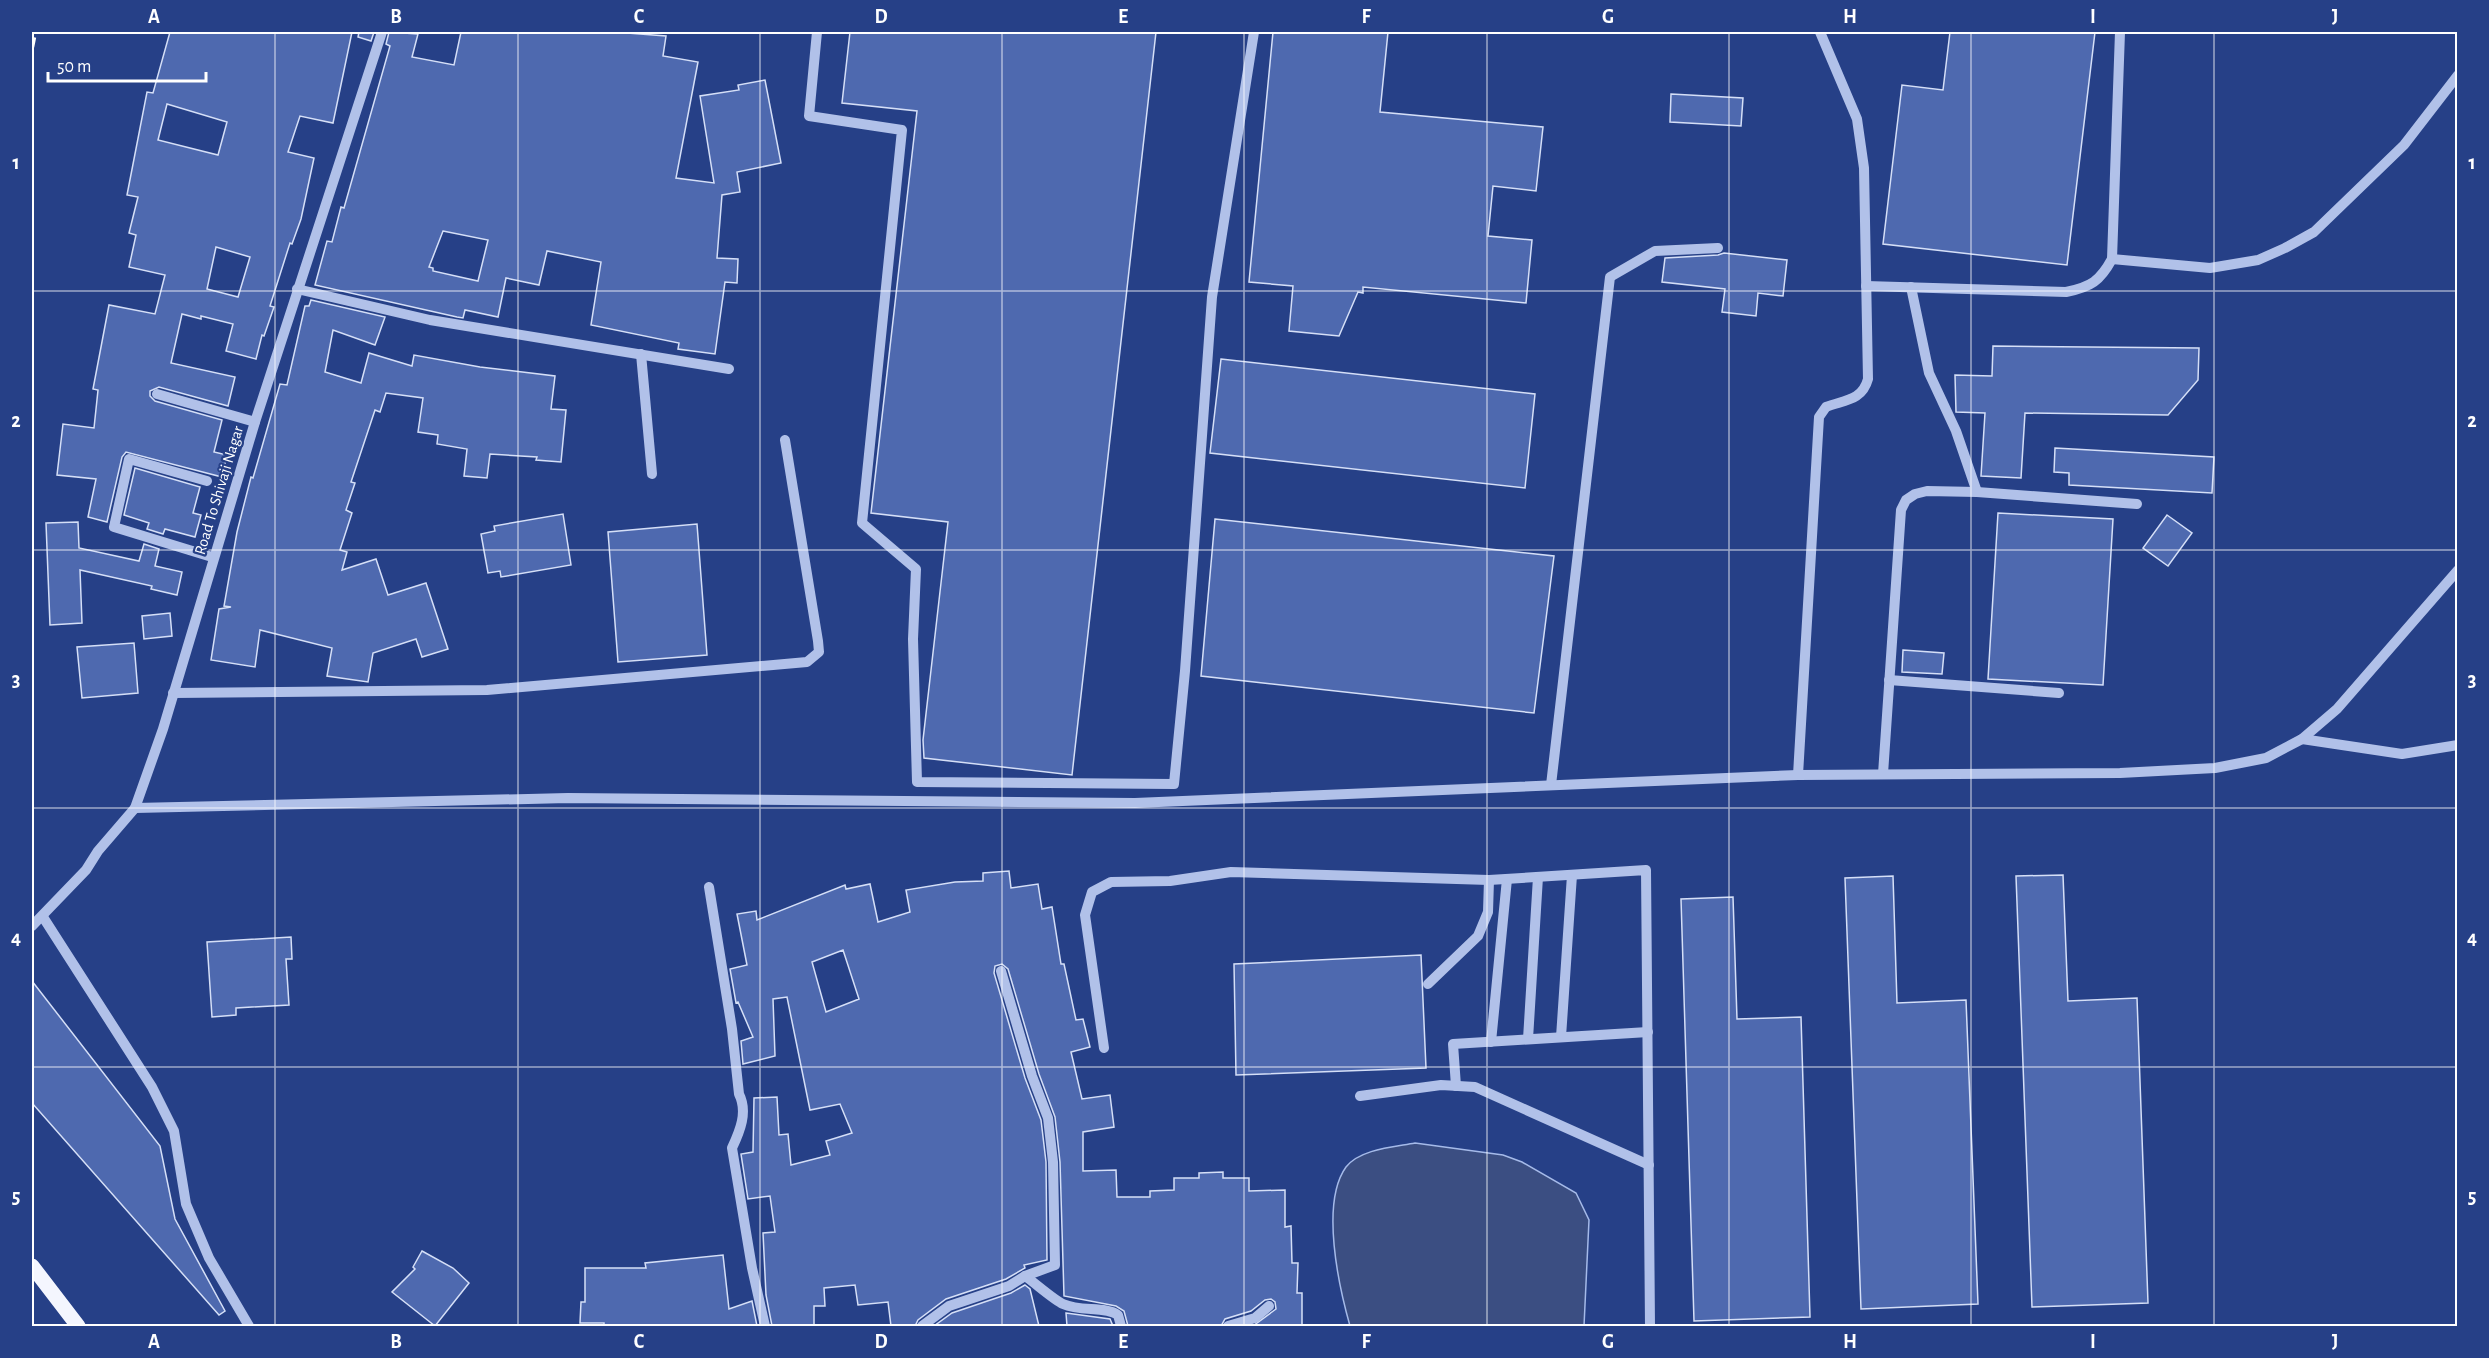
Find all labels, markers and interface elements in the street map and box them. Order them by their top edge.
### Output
text: A [148,7,160,27]
text: B [390,7,402,27]
text: C [634,7,645,27]
text: D [874,7,888,27]
text: E [1118,7,1128,27]
text: F [1361,7,1371,27]
text: G [1602,7,1614,27]
text: H [1843,7,1857,27]
text: I [2090,7,2096,27]
text: J [2332,7,2338,27]
scale bar [48,45,206,83]
text: 50 m [57,58,91,76]
text: 1 [12,153,20,173]
text: 1 [2468,153,2476,173]
text: 2 [11,411,21,431]
text: 2 [2467,411,2477,431]
street label: Road To Shivaji Nagar [192,423,247,557]
text: 3 [12,670,20,690]
text: 3 [2468,670,2476,690]
text: 4 [11,928,21,948]
text: 4 [2467,928,2477,948]
text: 5 [12,1187,20,1207]
text: 5 [2468,1187,2476,1207]
text: A [148,1332,160,1352]
text: B [390,1332,402,1352]
text: C [634,1332,645,1352]
text: D [874,1332,888,1352]
text: E [1118,1332,1128,1352]
text: F [1361,1332,1371,1352]
text: G [1602,1332,1614,1352]
text: H [1843,1332,1857,1352]
text: I [2090,1332,2096,1352]
text: J [2332,1332,2338,1352]

